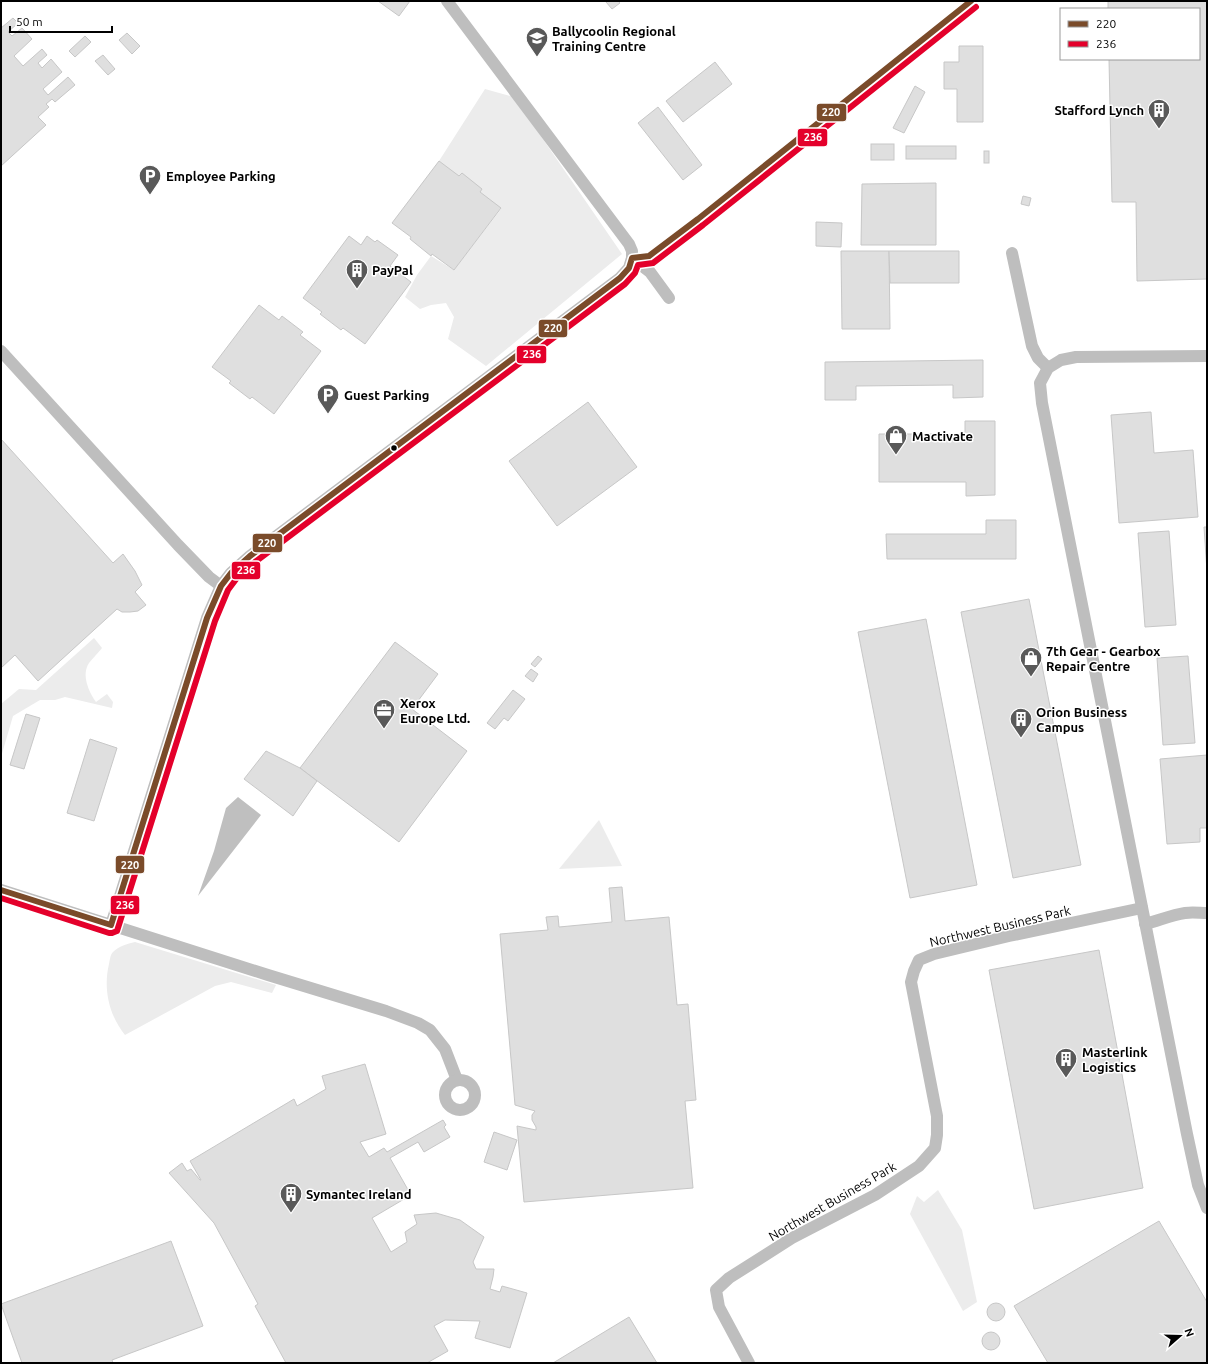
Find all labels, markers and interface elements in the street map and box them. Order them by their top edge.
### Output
scale bar [10,8,112,34]
legend [1060,8,1200,60]
text: 50 m [16,15,43,28]
text: 220 [1096,17,1117,30]
place label: Ballycoolin Regional Training Centre [552,24,676,53]
school or university icon: Ballycoolin Regional Training Centre [524,25,550,58]
text: 236 [1096,37,1117,50]
building icon: Stafford Lynch [1146,97,1172,130]
line badge: 220 [816,103,847,122]
place label: Stafford Lynch [1054,103,1144,117]
text: 220 [822,106,840,118]
line badge: 236 [797,128,828,147]
text: 236 [804,131,822,143]
parking icon: Employee Parking [137,163,163,196]
place label: Employee Parking [166,169,276,183]
building icon: PayPal [344,257,370,290]
place label: PayPal [372,263,413,277]
line badge: 220 [538,319,568,338]
text: 220 [544,322,562,334]
line badge: 236 [516,345,547,364]
text: 236 [523,348,541,360]
parking icon: Guest Parking [315,382,341,415]
place label: Guest Parking [344,388,430,402]
shop icon: Mactivate [883,423,909,456]
place label: Mactivate [912,429,973,443]
unlabelled marker [389,443,399,453]
line badge: 220 [252,533,283,553]
text: 220 [258,537,276,549]
line badge: 236 [231,561,261,580]
text: 236 [237,564,255,576]
place label: 7th Gear - Gearbox Repair Centre [1046,644,1160,673]
shop icon: 7th Gear - Gearbox Repair Centre [1018,645,1044,678]
place label: Xerox Europe Ltd. [400,696,470,725]
office icon: Xerox Europe Ltd. [371,697,397,730]
place label: Orion Business Campus [1036,705,1127,734]
building icon: Orion Business Campus [1008,706,1034,739]
line badge: 220 [115,855,145,874]
text: 220 [121,859,139,871]
line badge: 236 [110,895,140,915]
text: 236 [116,899,134,911]
street label: Northwest Business Park [928,903,1072,949]
place label: Masterlink Logistics [1082,1045,1148,1074]
building icon: Masterlink Logistics [1053,1046,1079,1079]
street label: Northwest Business Park [766,1159,898,1243]
building icon: Symantec Ireland [278,1181,304,1214]
place label: Symantec Ireland [306,1187,412,1201]
north arrow [1160,1316,1200,1356]
text: N [1182,1327,1196,1338]

